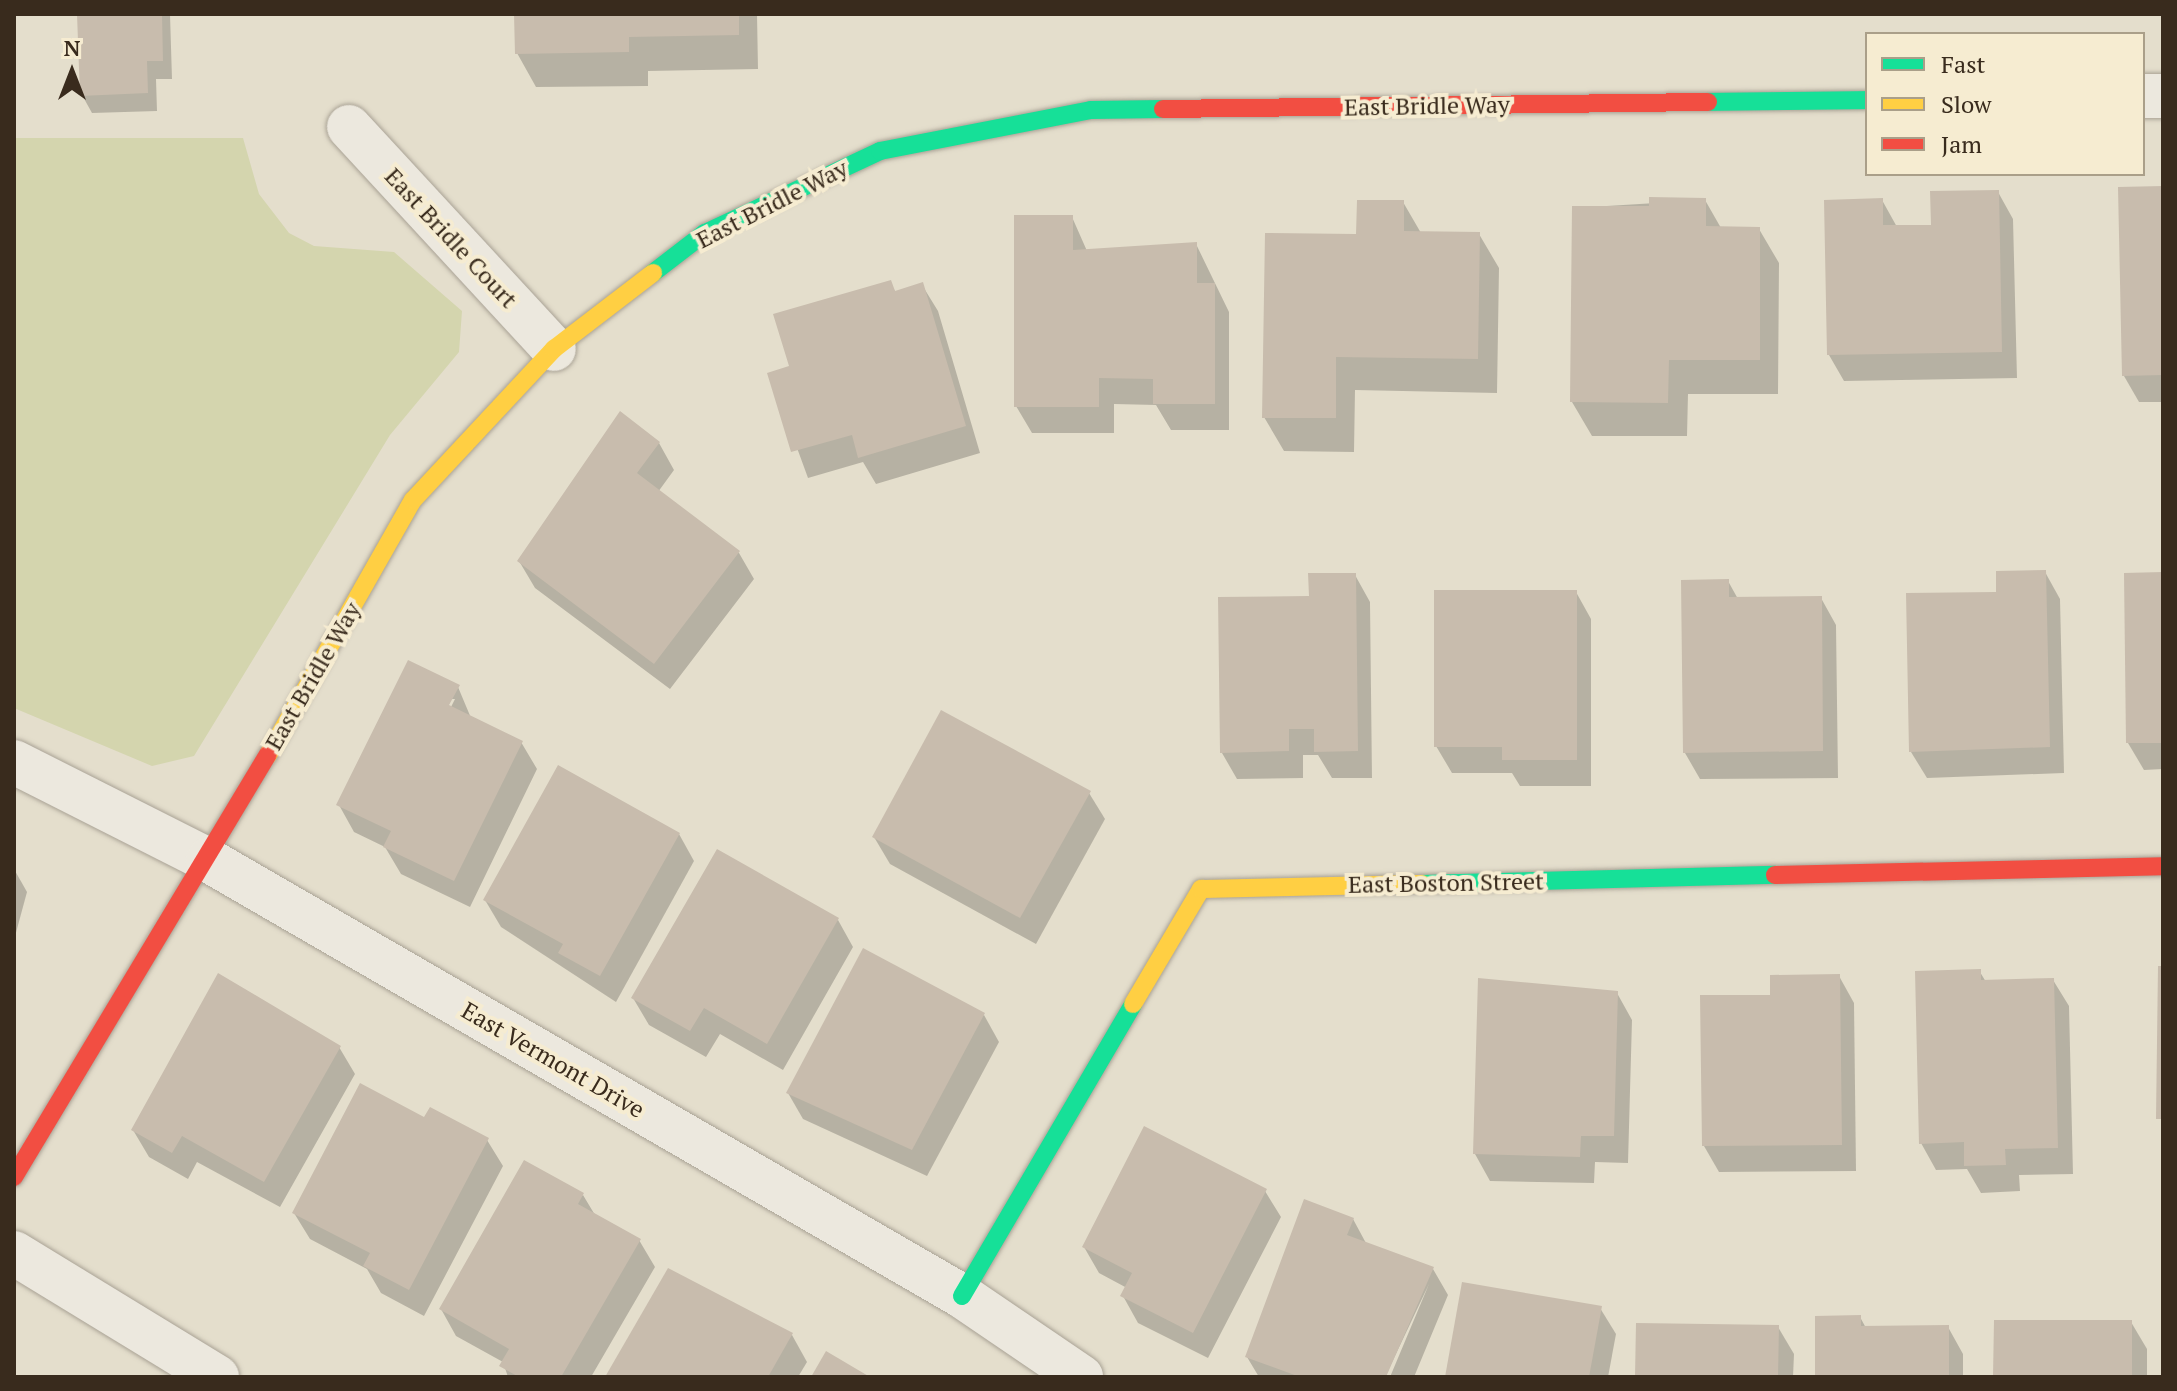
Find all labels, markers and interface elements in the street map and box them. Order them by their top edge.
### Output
north arrow [32,32,112,112]
legend [1865,32,2145,176]
text: N [64,33,80,62]
text: Fast [1941,48,1985,80]
text: Slow [1941,88,1992,120]
street label: East Bridle Way [1344,90,1510,122]
text: Jam [1941,128,1982,160]
street label: East Bridle Way [692,153,852,255]
street label: East Bridle Court [379,162,523,314]
street label: East Bridle Way [259,597,367,755]
street label: East Boston Street [1348,867,1544,899]
street label: East Vermont Drive [456,996,650,1124]

